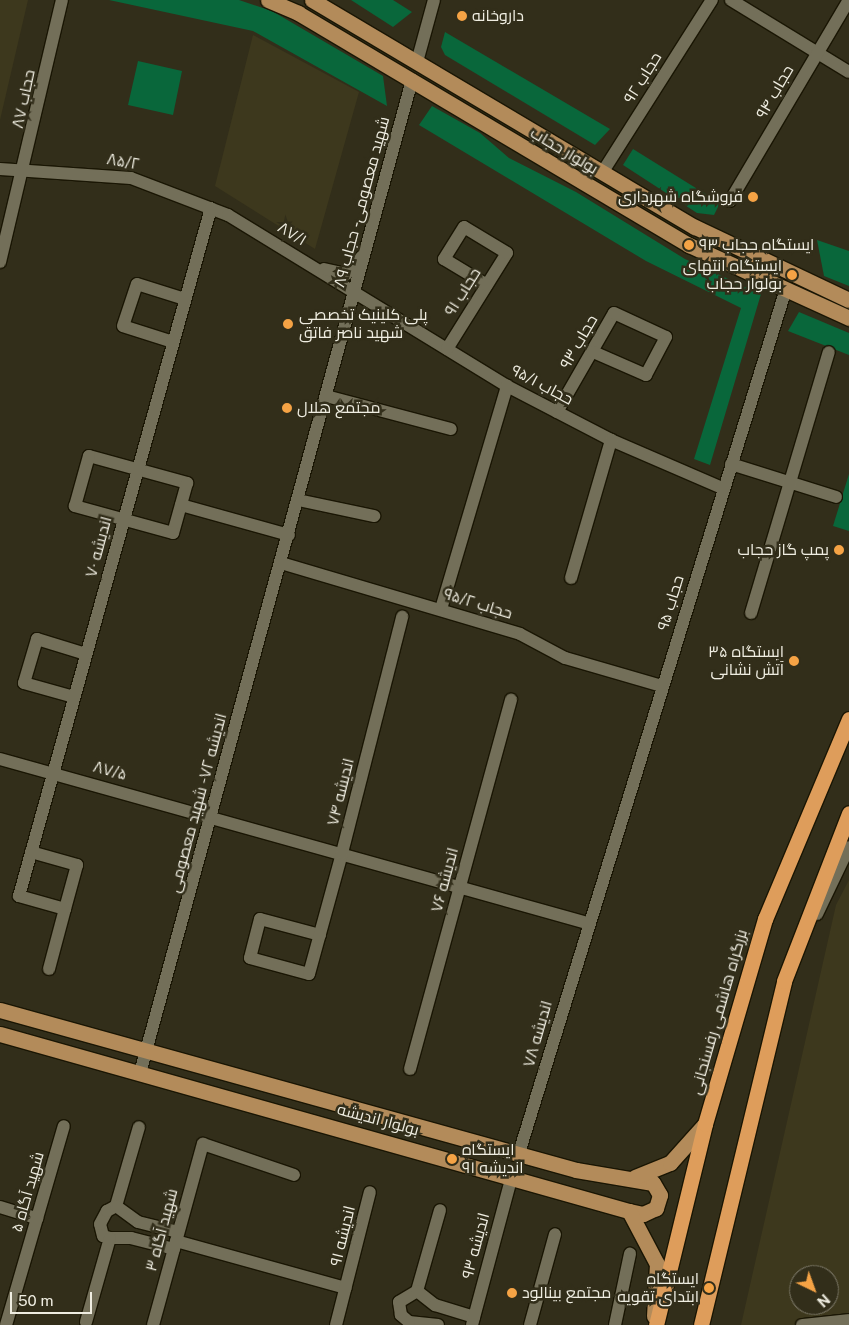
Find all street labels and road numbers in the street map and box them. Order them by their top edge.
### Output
street label: حجاب ۹۲ [620,49,666,107]
street label: حجاب ۹۴ [752,62,798,122]
street label: حجاب ۸۷ [8,68,40,130]
street label: شهید معصومی - حجاب ۸۹ [329,112,395,292]
street label: بولوار حجاب [527,123,601,179]
street label: ۸۵/۲ [105,150,141,174]
street label: ۸۷/۱ [274,218,310,250]
street label: حجاب ۹۱ [441,264,485,320]
street label: حجاب ۹۳ [556,312,602,372]
street label: حجاب ۹۵/۱ [508,361,576,409]
street label: اندیشه ۷۰ [82,514,116,580]
street label: حجاب ۹۵ [654,573,688,633]
street label: حجاب ۹۵/۲ [441,584,515,624]
street label: اندیشه ۷۲ - شهید معصومی [164,709,232,897]
street label: اندیشه ۷۴ [323,756,359,828]
street label: ۸۷/۵ [91,757,129,785]
street label: اندیشه ۷۶ [427,846,463,914]
street label: بزرگراه هاشمی رفسنجانی [686,927,752,1097]
street label: اندیشه ۷۸ [519,999,557,1069]
street label: بولوار اندیشه [335,1100,421,1140]
street label: شهید آگاه ۵ [7,1150,49,1234]
street label: شهید آگاه ۳ [142,1187,182,1273]
street label: اندیشه ۹۱ [326,1204,360,1268]
street label: اندیشه ۹۳ [458,1211,494,1281]

